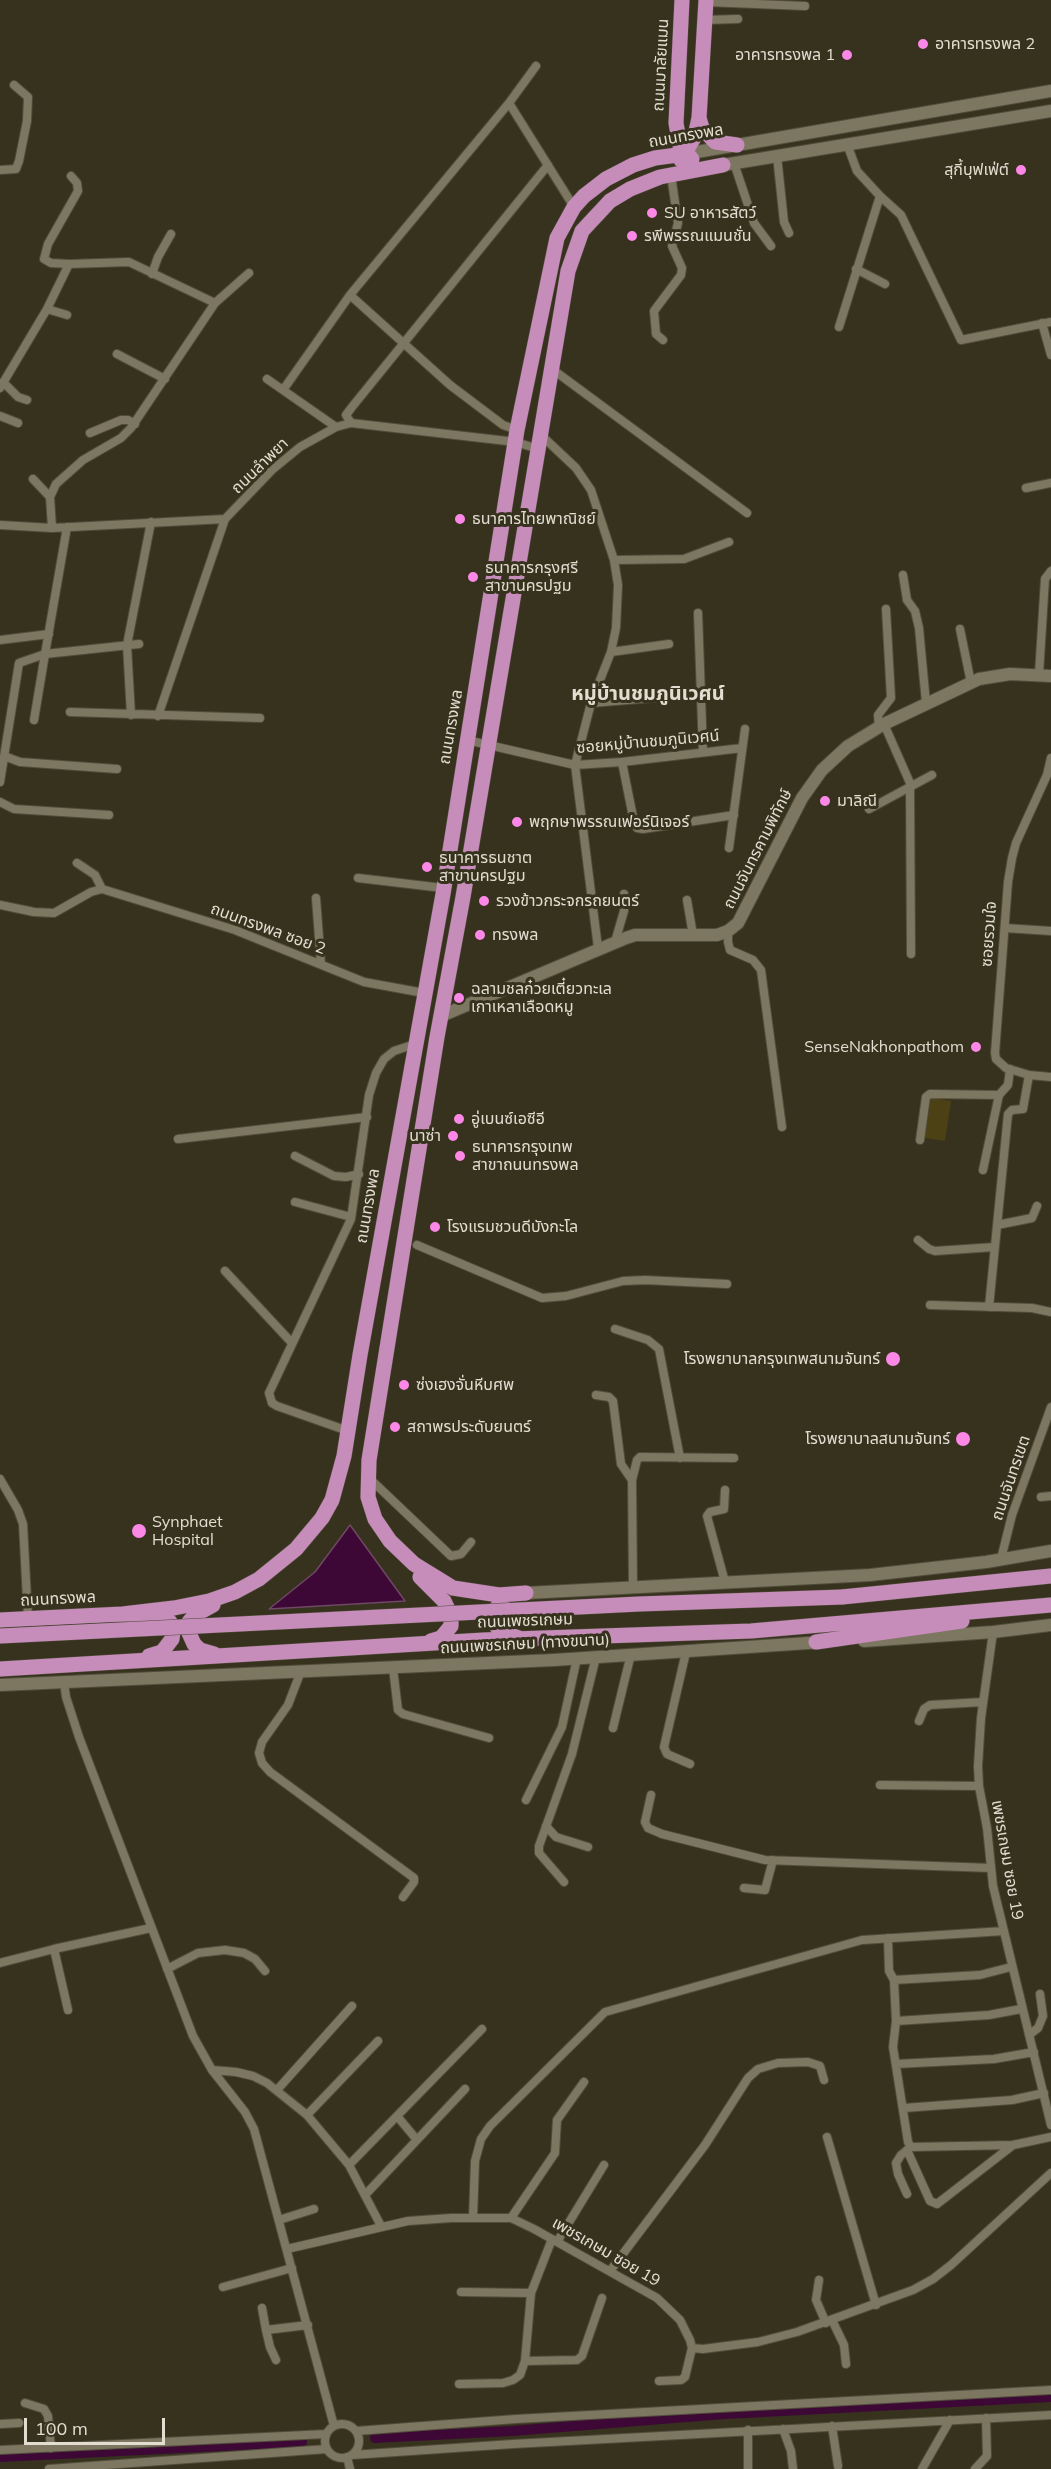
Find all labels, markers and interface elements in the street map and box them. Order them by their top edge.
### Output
street label: ถนนมาลัยแมน [649,18,673,112]
place label: อาคารทรงพล 2 [935,34,1035,54]
marker: อาคารทรงพล 2 [916,37,930,51]
place label: อาคารทรงพล 1 [735,45,835,65]
marker: อาคารทรงพล 1 [840,48,854,62]
street label: ถนนทรงพล [647,120,725,152]
place label: สุกี้บุฟเฟ่ต์ [944,160,1009,180]
marker: สุกี้บุฟเฟ่ต์ [1014,163,1028,177]
place label: SU อาหารสัตว์ [664,203,756,223]
marker: SU อาหารสัตว์ [645,206,659,220]
place label: รพีพรรณแมนชั่น [644,226,752,246]
marker: รพีพรรณแมนชั่น [625,229,639,243]
street label: ถนนลำพยา [227,434,293,498]
place label: ธนาคารไทยพาณิชย์ [472,509,596,529]
marker: ธนาคารไทยพาณิชย์ [453,512,467,526]
place label: ธนาคารกรุงศรี สาขานครปฐม [485,558,578,596]
marker: ธนาคารกรุงศรี สาขานครปฐม [466,570,480,584]
district label: หมู่บ้านชมภูนิเวศน์ [571,682,725,706]
street label: ถนนทรงพล [435,688,467,766]
street label: ซอยหมู่บ้านชมภูนิเวศน์ [576,726,720,758]
street label: ถนนจันทรคามพิทักษ์ [719,786,797,912]
place label: มาลิณี [837,791,877,811]
marker: มาลิณี [818,794,832,808]
place label: พฤกษาพรรณเฟอร์นิเจอร์ [529,812,689,832]
marker: พฤกษาพรรณเฟอร์นิเจอร์ [510,815,524,829]
place label: ธนาคารธนชาต สาขานครปฐม [439,848,532,886]
marker: ธนาคารธนชาต สาขานครปฐม [420,860,434,874]
place label: รวงข้าวกระจกรถยนตร์ [496,891,639,911]
marker: รวงข้าวกระจกรถยนตร์ [477,894,491,908]
street label: ถนนทรงพล ซอย 2 [208,899,328,959]
street label: ซอยรวมใจ [977,901,1001,967]
place label: ทรงพล [492,925,538,945]
marker: ทรงพล [473,928,487,942]
place label: ฉลามชลก๋วยเตี๋ยวทะเล เกาเหลาเลือดหมู [471,979,612,1017]
marker: ฉลามชลก๋วยเตี๋ยวทะเล เกาเหลาเลือดหมู [452,991,466,1005]
place label: SenseNakhonpathom [804,1037,964,1057]
marker: SenseNakhonpathom [969,1040,983,1054]
place label: อู่เบนซ์เอซีอี [471,1109,545,1129]
marker: อู่เบนซ์เอซีอี [452,1112,466,1126]
place label: นาซ่า [409,1126,441,1146]
marker: นาซ่า [446,1129,460,1143]
place label: ธนาคารกรุงเทพ สาขาถนนทรงพล [472,1137,579,1175]
marker: ธนาคารกรุงเทพ สาขาถนนทรงพล [453,1149,467,1163]
street label: ถนนทรงพล [352,1167,384,1245]
place label: โรงแรมชวนดีบังกะโล [447,1217,578,1237]
marker: โรงแรมชวนดีบังกะโล [428,1220,442,1234]
place label: โรงพยาบาลกรุงเทพสนามจันทร์ [684,1349,880,1369]
marker: โรงพยาบาลกรุงเทพสนามจันทร์ [884,1350,902,1368]
place label: ซ่งเฮงจั่นหีบศพ [416,1375,514,1395]
marker: ซ่งเฮงจั่นหีบศพ [397,1378,411,1392]
place label: สถาพรประดับยนตร์ [407,1417,531,1437]
marker: สถาพรประดับยนตร์ [388,1420,402,1434]
place label: โรงพยาบาลสนามจันทร์ [805,1429,950,1449]
marker: โรงพยาบาลสนามจันทร์ [954,1430,972,1448]
street label: ถนนจันทรเขต [988,1433,1034,1523]
place label: Synphaet Hospital [152,1512,223,1550]
marker: Synphaet Hospital [130,1522,148,1540]
street label: ถนนทรงพล [20,1587,96,1611]
street label: ถนนเพชรเกษม [477,1610,573,1632]
street label: ถนนเพชรเกษม (ทางขนาน) [440,1630,610,1658]
street label: เพชรเกษม ซอย 19 [987,1798,1027,1922]
street label: เพชรเกษม ซอย 19 [549,2213,663,2291]
scale bar [27,2406,168,2444]
text: 100 m [35,2417,88,2440]

